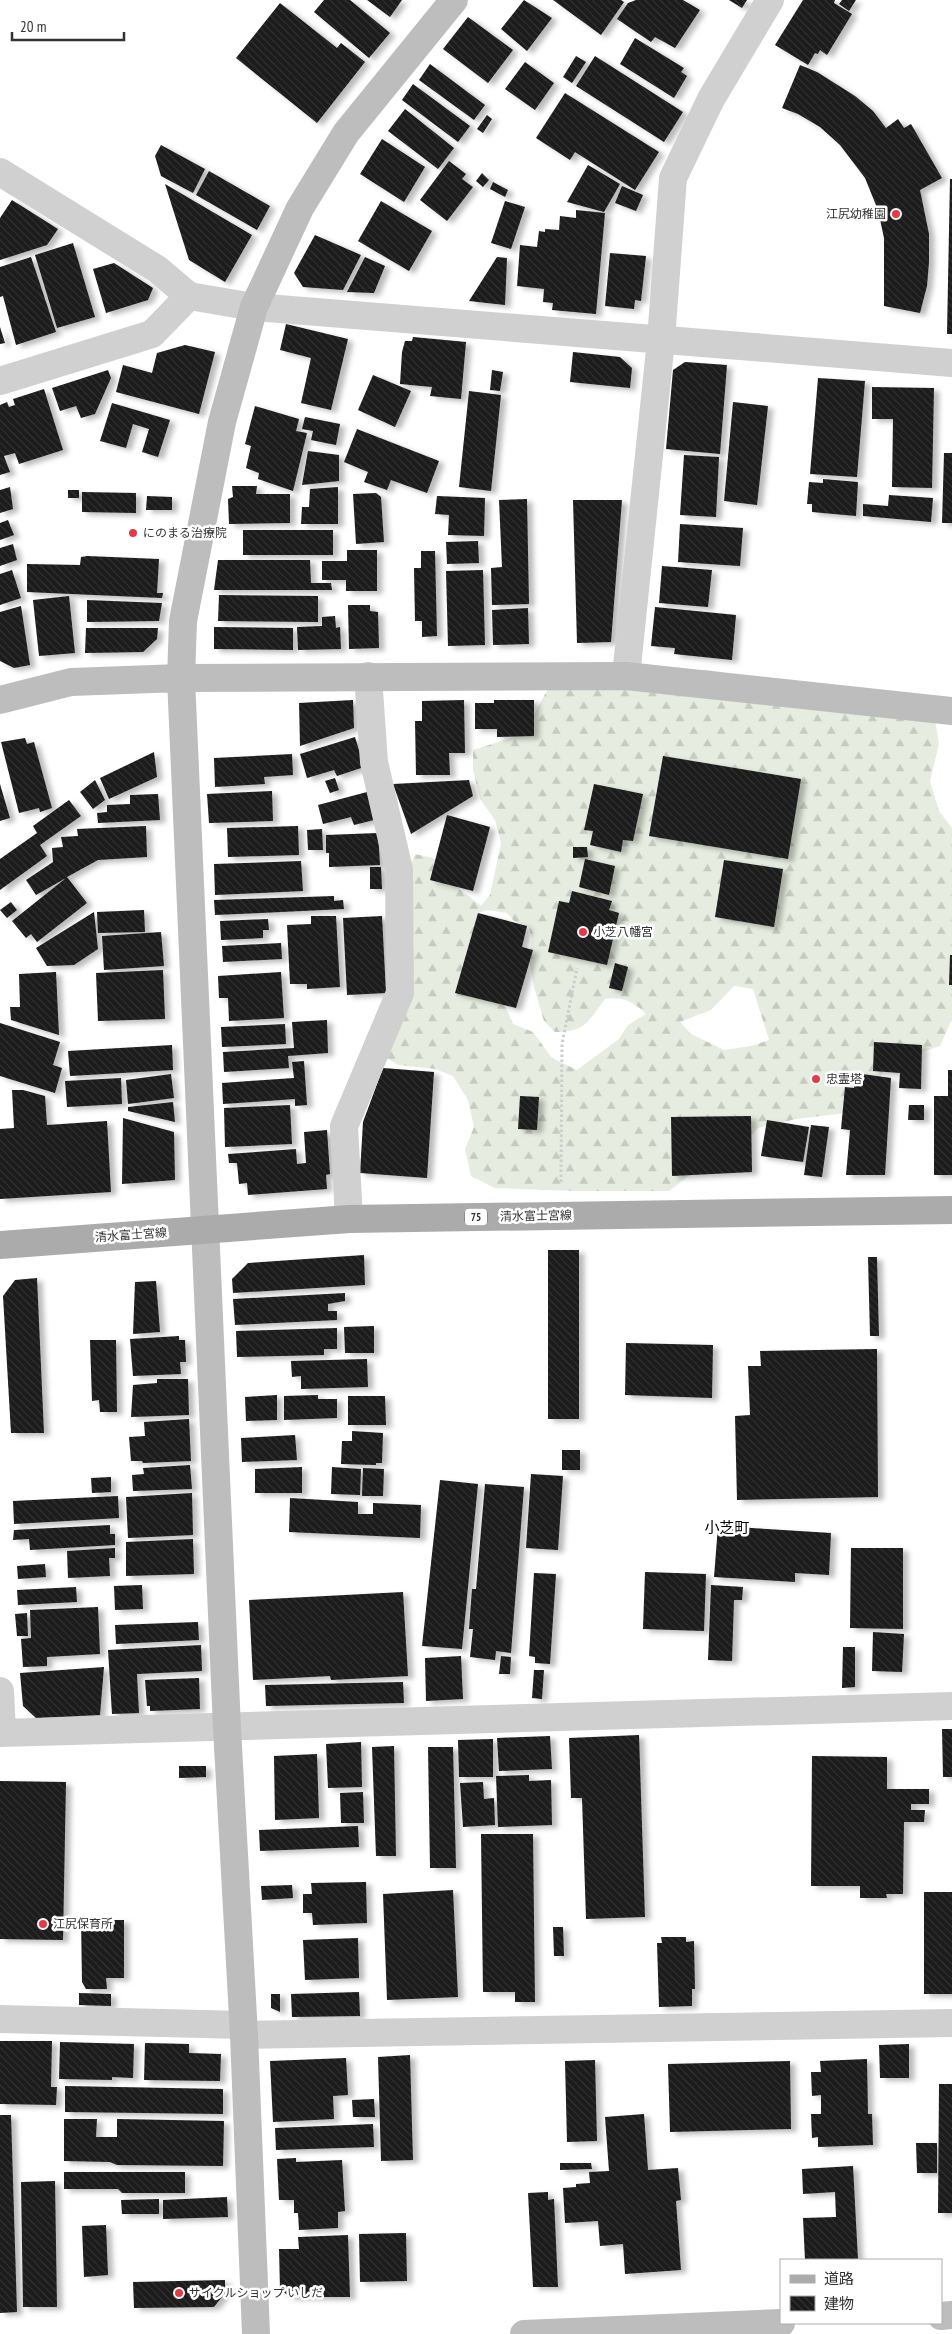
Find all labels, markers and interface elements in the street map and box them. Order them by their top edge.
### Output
scale bar [12,10,125,42]
text: 20 m [20,17,46,36]
place label: 江尻幼稚園 [826,206,886,221]
marker: 江尻幼稚園 [890,208,902,220]
place label: にのまる治療院 [143,525,227,540]
marker: にのまる治療院 [127,527,139,539]
place label: 小芝八幡宮 [593,924,653,939]
marker: 小芝八幡宮 [577,926,589,938]
place label: 忠霊塔 [826,1071,862,1086]
marker: 忠霊塔 [810,1073,822,1085]
street label: 清水富士宮線 [500,1207,572,1224]
road number: 75 [465,1208,487,1226]
street label: 清水富士宮線 [95,1225,167,1244]
district label: 小芝町 [704,1518,750,1537]
place label: 江尻保育所 [53,1916,113,1931]
marker: 江尻保育所 [37,1918,49,1930]
legend [780,2259,942,2324]
text: 道路 [824,2269,854,2288]
place label: サイクルショップ いしだ [189,2285,323,2300]
marker: サイクルショップ いしだ [173,2287,185,2299]
text: 建物 [824,2294,854,2313]

